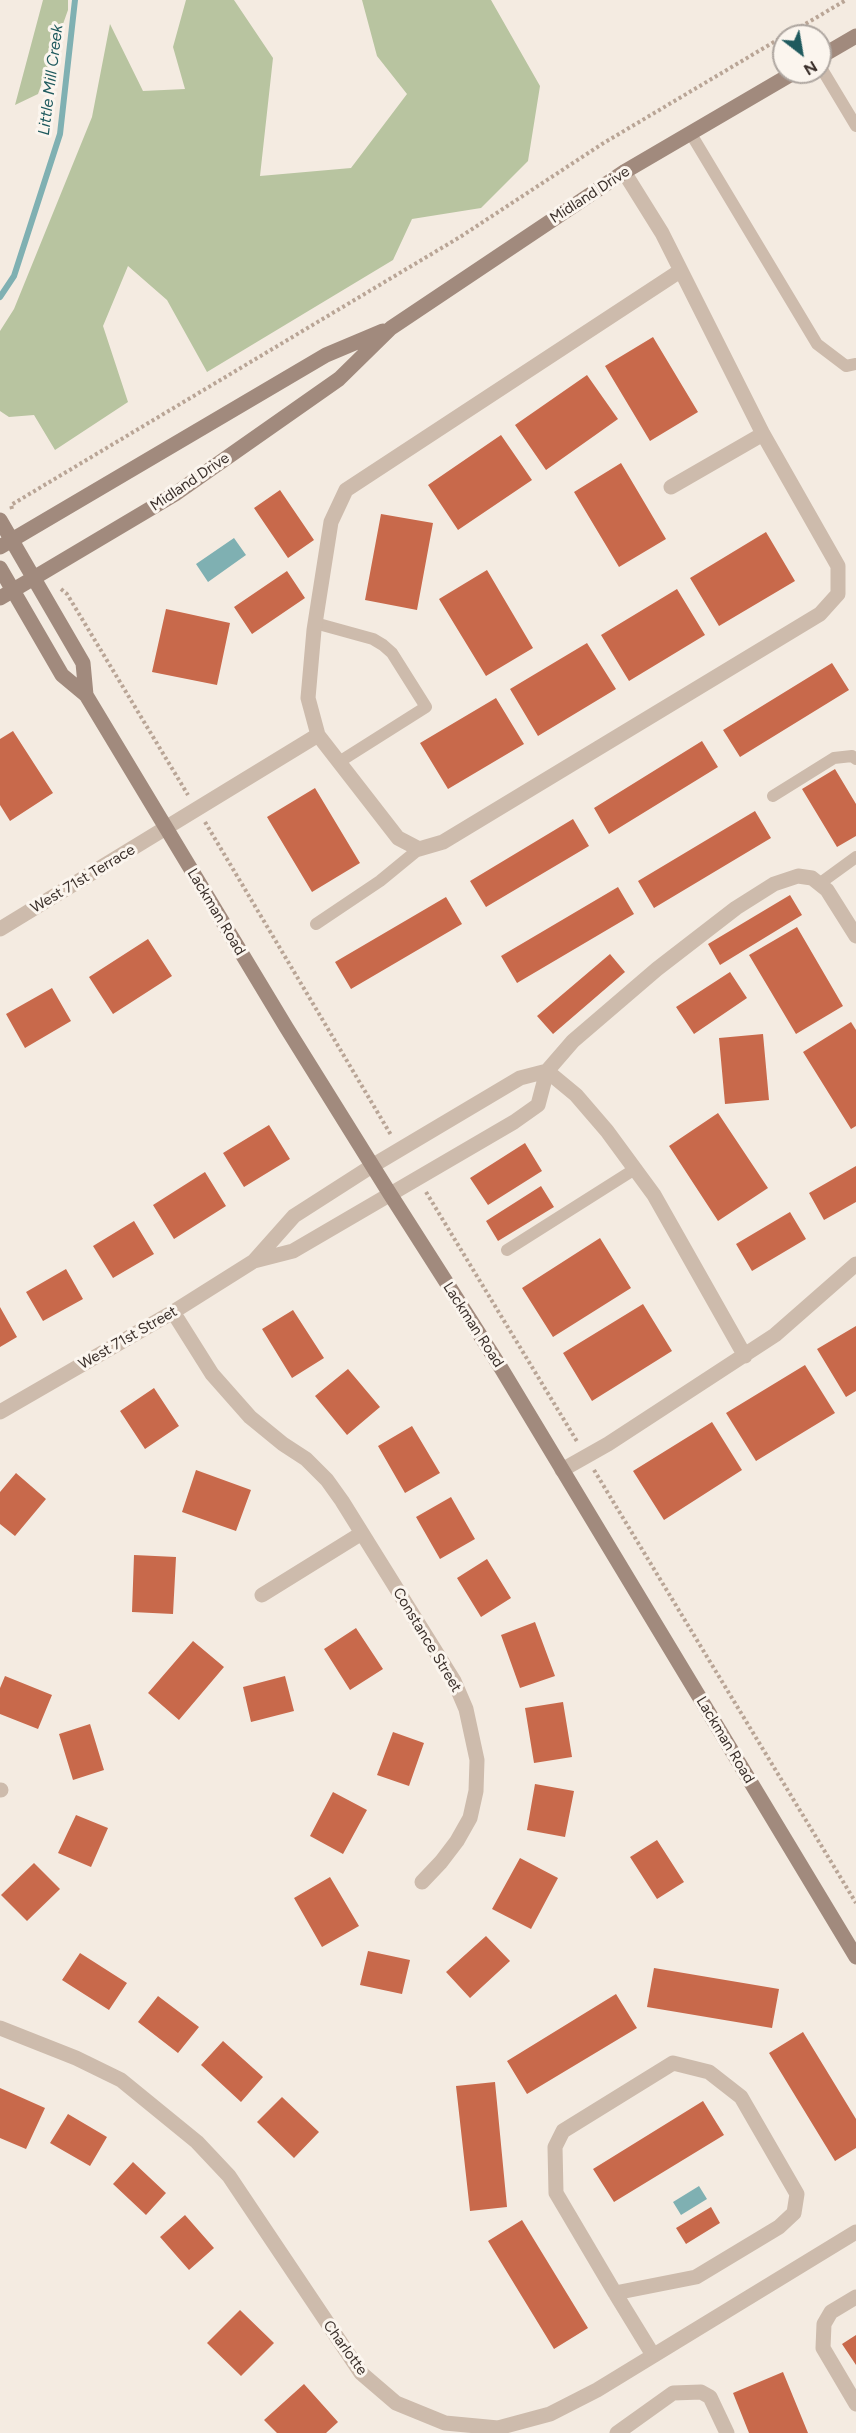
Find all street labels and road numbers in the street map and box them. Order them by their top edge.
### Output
street label: Midland Drive [547,163,633,227]
street label: Midland Drive [147,449,233,515]
street label: West 71st Terrace [28,841,138,917]
street label: Lackman Road [183,865,249,959]
street label: Lackman Road [439,1279,507,1371]
street label: West 71st Street [75,1302,181,1374]
street label: Constance Street [389,1585,465,1695]
street label: Lackman Road [692,1693,758,1787]
street label: Charlotte [319,2317,371,2379]

